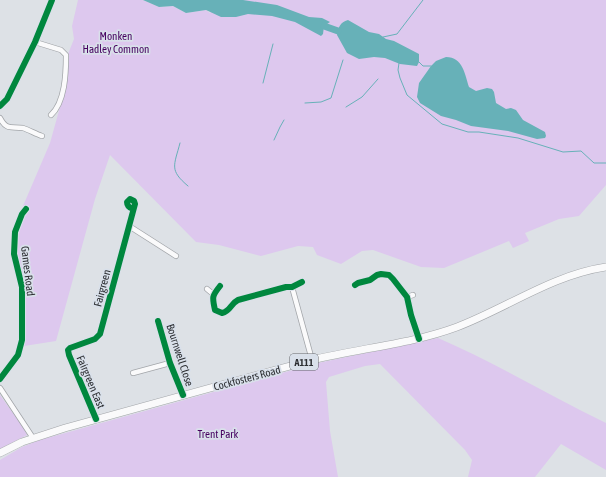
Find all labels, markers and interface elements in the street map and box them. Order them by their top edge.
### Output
park label: Monken Hadley Common [83,30,149,55]
street label: Games Road [19,245,37,297]
street label: Fairgreen [91,268,113,308]
street label: Bournwell Close [164,322,196,388]
street label: Fairgreen East [74,354,108,410]
road number: A111 [290,354,318,370]
street label: Cockfosters Road [212,363,282,393]
park label: Trent Park [198,428,239,440]

